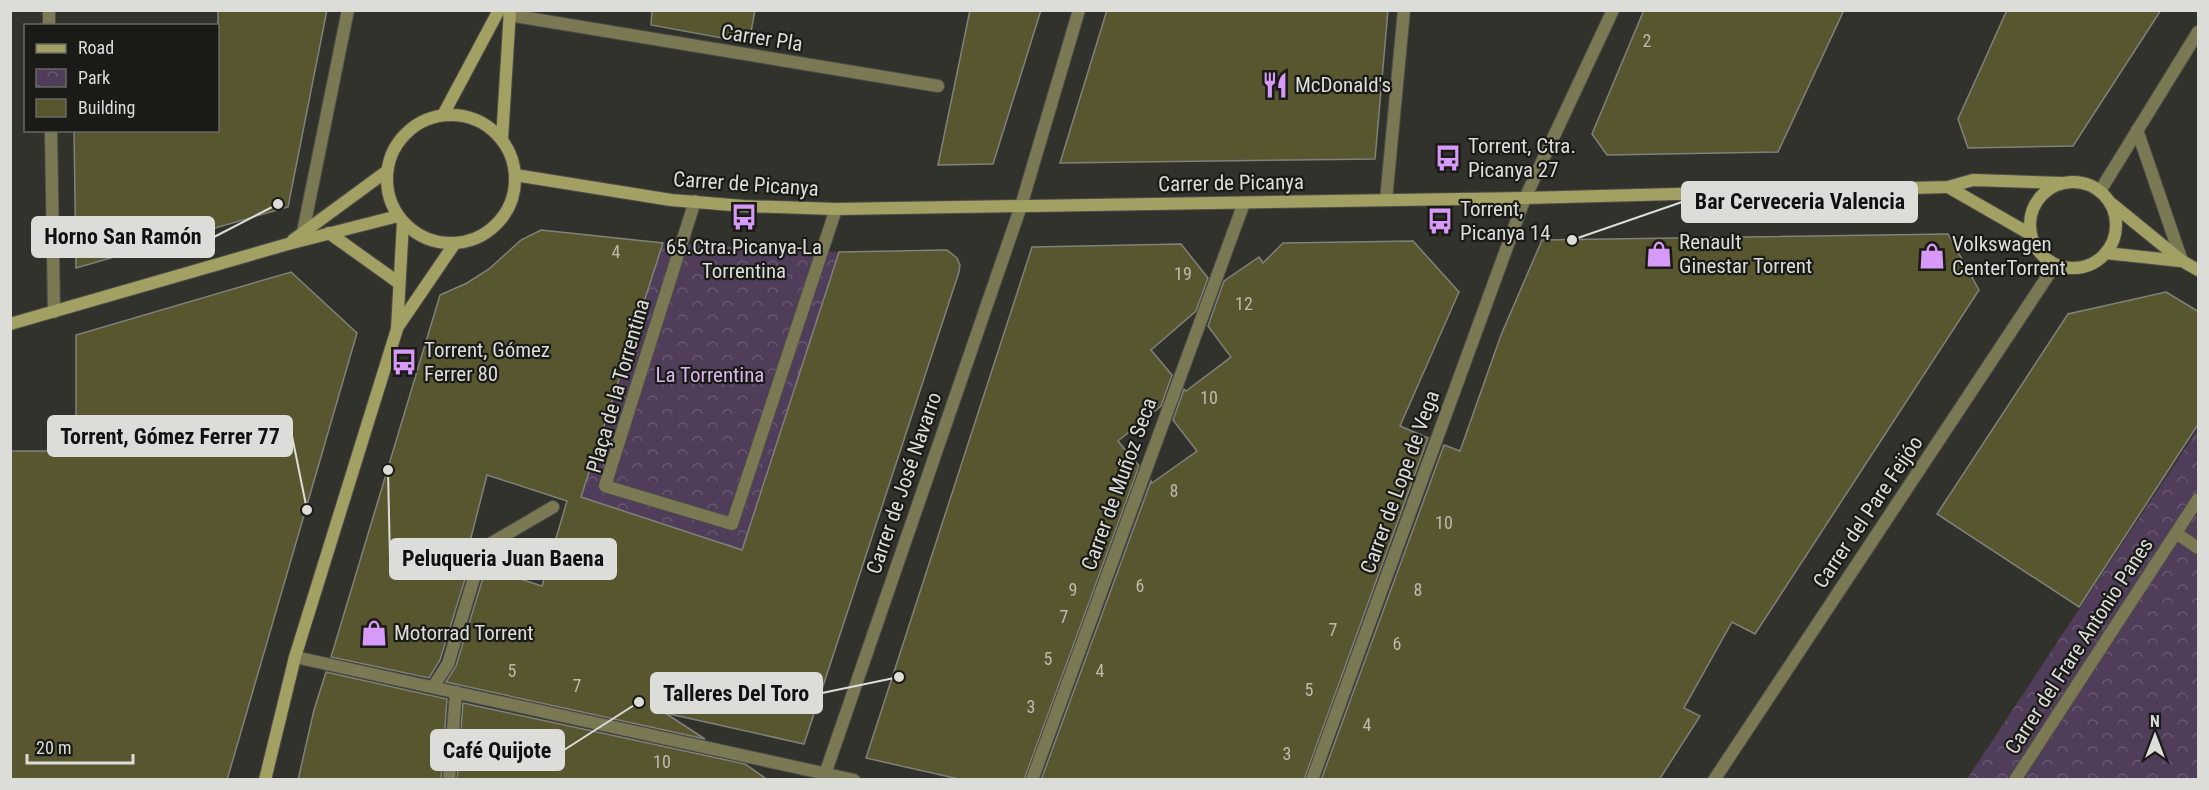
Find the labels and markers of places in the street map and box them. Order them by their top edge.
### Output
restaurant icon: McDonald's [1260,70,1290,100]
place label: McDonald's [1295,73,1391,97]
place label: Torrent, Ctra. Picanya 27 [1468,134,1576,182]
bus stop icon: Torrent, Ctra. Picanya 27 [1433,143,1463,173]
callout: Bar Cerveceria Valencia [1682,182,1917,222]
place label: Torrent, Picanya 14 [1460,197,1551,245]
bus stop icon: 65.Ctra.Picanya-La Torrentina [729,202,759,232]
bus stop icon: Torrent, Picanya 14 [1425,206,1455,236]
callout: Horno San Ramón [32,217,214,257]
place label: Renault Ginestar Torrent [1679,230,1812,278]
place label: Volkswagen CenterTorrent [1952,232,2066,280]
place label: 65.Ctra.Picanya-La Torrentina [666,235,822,283]
shop icon: Renault Ginestar Torrent [1644,239,1674,269]
shop icon: Volkswagen CenterTorrent [1917,241,1947,271]
place label: Torrent, Gómez Ferrer 80 [424,338,550,386]
bus stop icon: Torrent, Gómez Ferrer 80 [389,347,419,377]
callout: Torrent, Gómez Ferrer 77 [48,416,292,456]
callout: Peluqueria Juan Baena [390,539,616,579]
shop icon: Motorrad Torrent [359,618,389,648]
place label: Motorrad Torrent [394,621,534,645]
callout: Talleres Del Toro [651,673,822,713]
callout: Café Quijote [431,730,564,770]

